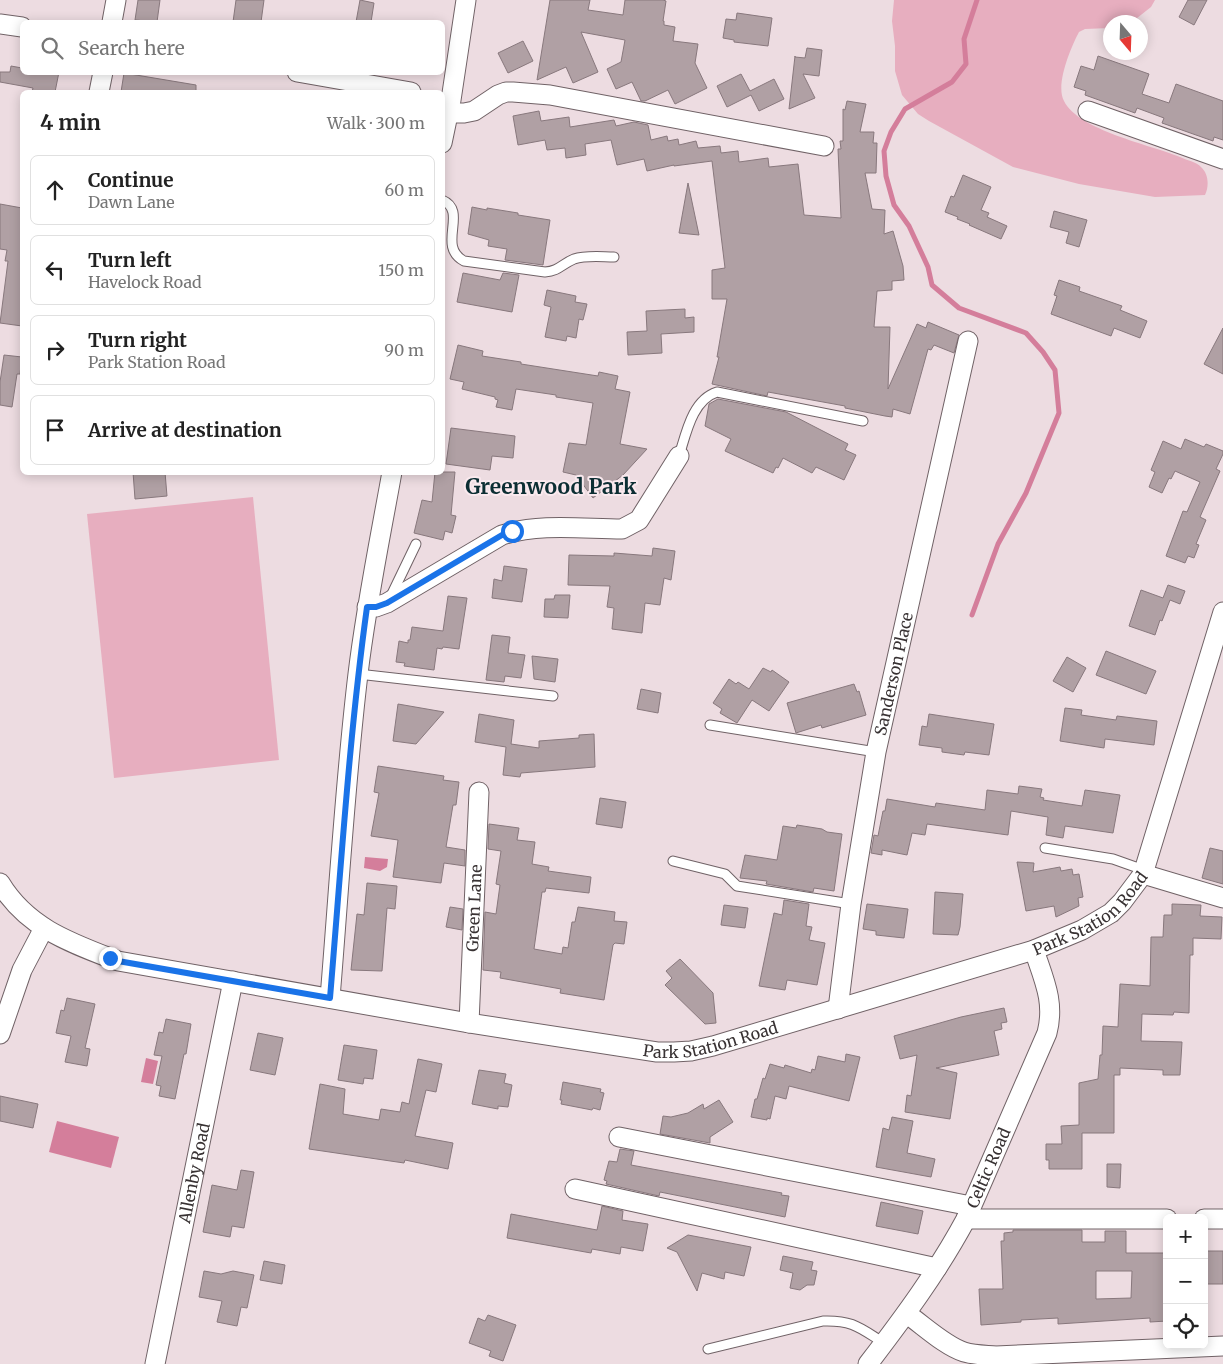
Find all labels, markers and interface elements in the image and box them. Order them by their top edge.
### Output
north arrow [1103,15,1148,60]
search box [20,20,445,75]
icon: search [38,34,66,62]
text: Search here [78,36,185,60]
text: 4 min [40,109,101,136]
text: Walk · 300 m [327,113,425,133]
text: Continue [88,168,174,192]
icon: ahead [41,176,69,204]
text: 60 m [384,180,424,200]
text: Dawn Lane [88,192,175,212]
text: Turn left [88,248,172,272]
icon: left [41,256,69,284]
text: 150 m [378,260,424,280]
text: Havelock Road [88,272,202,292]
text: Turn right [88,328,187,352]
icon: right [41,336,69,364]
text: 90 m [384,340,424,360]
text: Park Station Road [88,352,226,372]
icon: arrive [41,416,69,444]
text: Arrive at destination [88,418,282,442]
district label: Greenwood Park [465,473,637,500]
route start [501,520,524,543]
street label: Sanderson Place [870,610,917,737]
street label: Green Lane [462,864,486,952]
street label: Park Station Road [1030,867,1152,959]
route end [99,947,122,970]
street label: Park Station Road [642,1017,780,1062]
street label: Allenby Road [174,1121,214,1226]
street label: Celtic Road [962,1124,1015,1211]
map controls [1163,1214,1208,1349]
button: + [1163,1214,1208,1259]
button: − [1163,1259,1208,1304]
button: locate [1163,1304,1208,1349]

